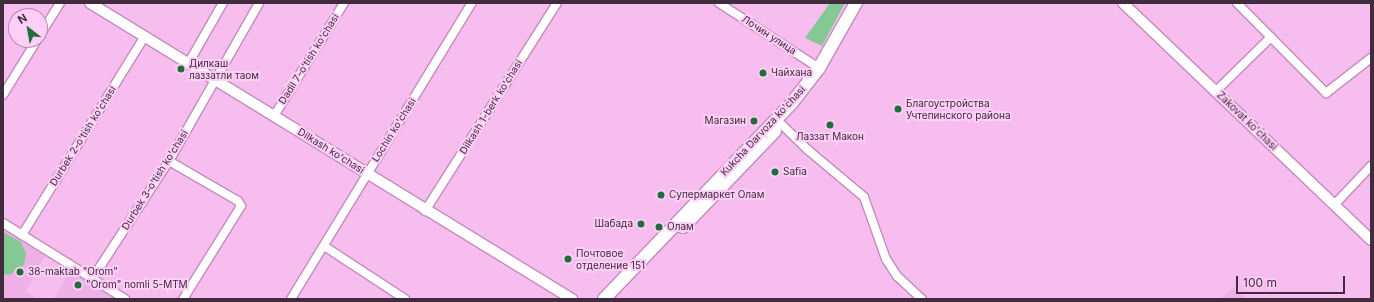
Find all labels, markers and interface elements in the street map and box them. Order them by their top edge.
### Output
north arrow [8,8,48,48]
text: N [15,10,30,27]
street label: Dadil 7-o'tish ko'chasi [276,12,342,106]
street label: Лочин улица [740,13,798,57]
place label: Дилкаш лаззатли таом [189,57,259,80]
street label: Dilkash 1-berk ko'chasi [457,58,525,156]
marker: Дилкаш лаззатли таом [176,64,186,74]
place label: Чайхана [771,67,812,79]
marker: Чайхана [758,68,768,78]
street label: Durbek 2-o'tish ko'chasi [47,84,119,188]
street label: Kukcha Darvoza ko'chasi [718,84,808,178]
street label: Zakovat ko'chasi [1214,89,1280,153]
street label: Lochin ko'chasi [369,96,419,164]
place label: Благоустройства Учтепинского района [906,97,1011,120]
marker: Благоустройства Учтепинского района [893,104,903,114]
place label: Магазин [705,115,746,127]
marker: Магазин [749,116,759,126]
marker: Лаззат Макон [825,120,835,130]
street label: Dilkash ko'chasi [296,126,366,176]
street label: Durbek 3-o'tish ko'chasi [119,128,191,232]
place label: Лаззат Макон [796,131,864,143]
place label: Safia [783,166,807,178]
marker: Safia [770,167,780,177]
place label: Супермаркет Олам [669,189,764,201]
marker: Супермаркет Олам [656,190,666,200]
place label: Шабада [594,218,633,230]
marker: Шабада [636,219,646,229]
place label: Олам [667,221,694,233]
marker: Олам [654,222,664,232]
place label: Почтовое отделение 151 [576,247,645,270]
marker: Почтовое отделение 151 [563,254,573,264]
place label: 38-maktab "Orom" [28,266,118,278]
marker: 38-maktab "Orom" [15,267,25,277]
scale bar [1238,268,1347,294]
text: 100 m [1243,275,1277,290]
place label: "Orom" nomli 5-MTM [86,279,188,291]
marker: "Orom" nomli 5-MTM [73,280,83,290]

